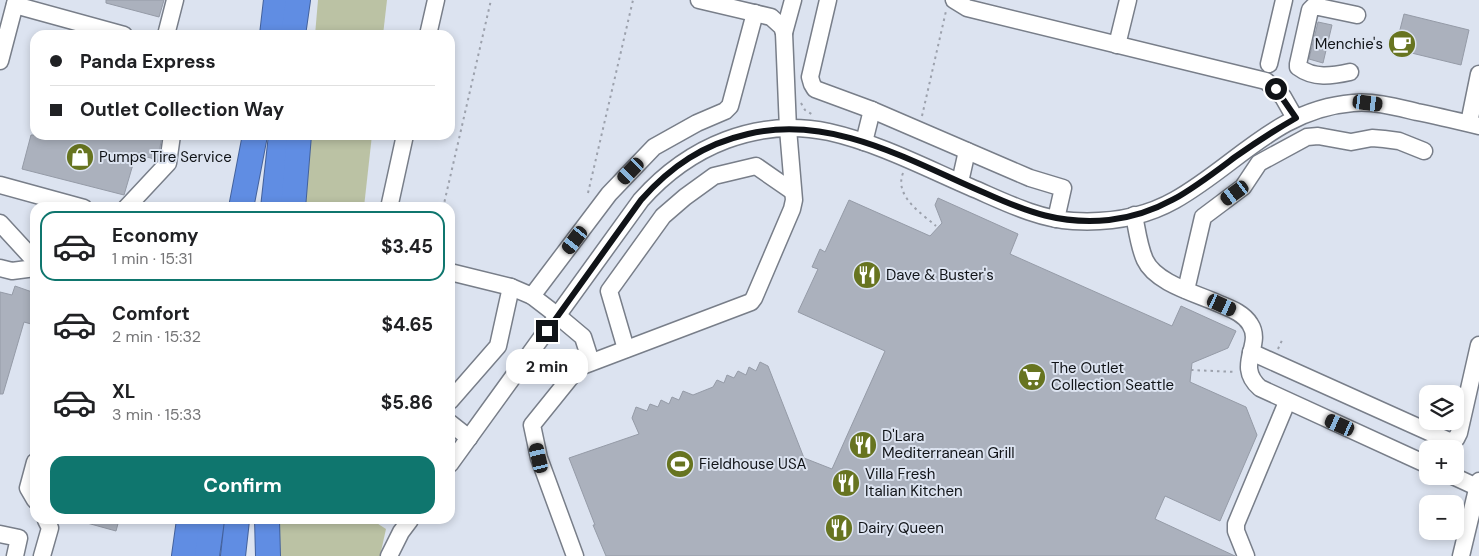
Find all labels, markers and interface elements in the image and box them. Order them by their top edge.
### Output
cafe icon: Menchie's [1387,29,1417,59]
place label: Menchie's [1315,34,1383,54]
text: Panda Express [80,49,216,74]
route start [1265,78,1287,100]
car [1352,94,1383,112]
text: Outlet Collection Way [80,97,284,122]
shop icon: Pumps Tire Service [65,142,95,172]
place label: Pumps Tire Service [99,147,232,167]
car [615,155,646,187]
car [1218,178,1251,208]
text: Economy [112,223,199,248]
icon: car [52,224,97,269]
car [559,224,590,256]
text: $3.45 [381,234,433,259]
text: 1 min · 15:31 [112,248,192,269]
restaurant icon: Dave & Buster's [852,260,882,290]
place label: Dave & Buster's [886,265,994,285]
car [1205,292,1238,318]
text: Comfort [112,301,190,326]
icon: car [52,302,97,347]
text: $4.65 [381,312,433,337]
route end [536,320,558,342]
text: 2 min · 15:32 [112,326,201,347]
callout: 2 min [506,348,588,384]
text: 2 min [526,356,568,377]
place label: The Outlet Collection Seattle [1051,358,1174,395]
supermarket icon: The Outlet Collection Seattle [1017,362,1047,392]
text: XL [112,379,135,404]
icon: car [52,380,97,425]
map controls [1419,385,1464,540]
button: layers [1419,385,1464,430]
text: $5.86 [381,390,433,415]
text: 3 min · 15:33 [112,404,202,425]
car [1323,412,1356,438]
place label: D'Lara Mediterranean Grill [882,426,1015,463]
restaurant icon: D'Lara Mediterranean Grill [848,430,878,460]
button: + [1419,440,1464,485]
car [528,442,549,474]
sports icon: Fieldhouse USA [665,449,695,479]
place label: Fieldhouse USA [699,454,807,474]
button: Confirm [50,456,435,514]
place label: Villa Fresh Italian Kitchen [865,464,963,501]
restaurant icon: Villa Fresh Italian Kitchen [831,468,861,498]
button: − [1419,495,1464,540]
restaurant icon: Dairy Queen [824,513,854,543]
place label: Dairy Queen [858,518,944,538]

